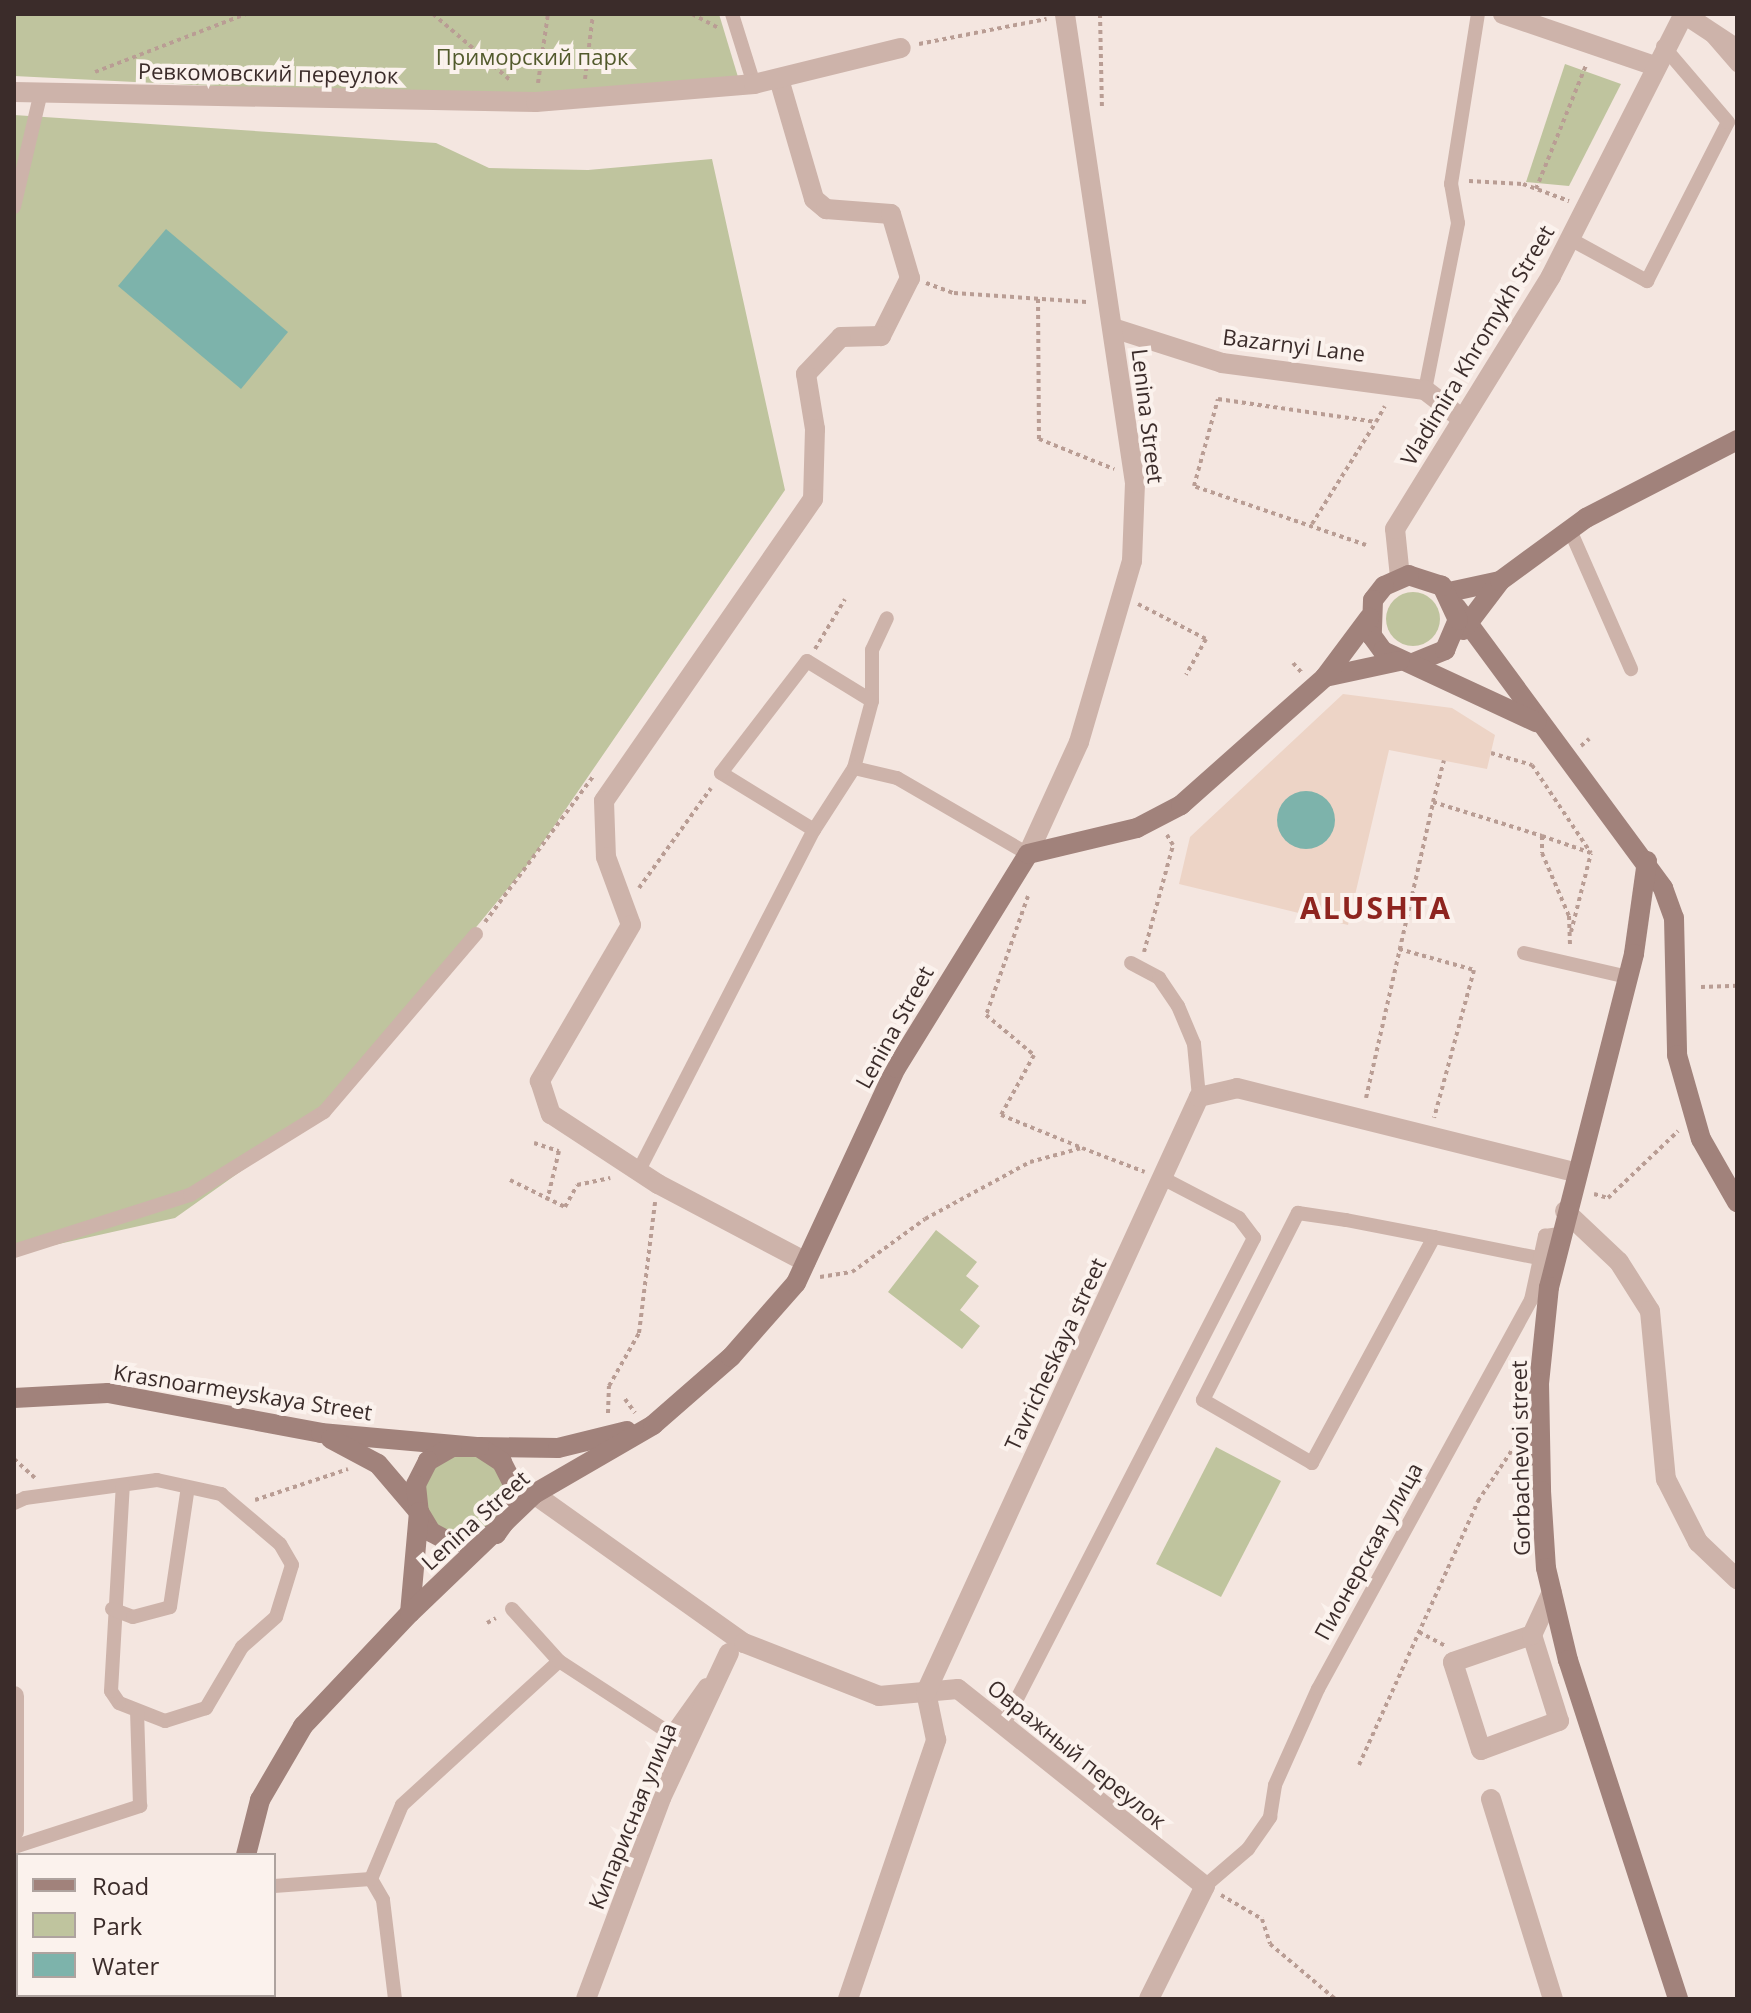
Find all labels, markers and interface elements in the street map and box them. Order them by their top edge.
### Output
park label: Приморский парк [436,44,628,70]
street label: Ревкомовский переулок [138,58,398,88]
street label: Vladimira Khromykh Street [1395,220,1559,470]
street label: Bazarnyi Lane [1221,323,1367,367]
street label: Lenina Street [1127,347,1169,485]
district label: ALUSHTA [1300,890,1452,926]
street label: Lenina Street [850,961,938,1093]
street label: Tavricheskaya street [999,1254,1111,1454]
street label: Krasnoarmeyskaya Street [112,1359,374,1425]
street label: Gorbachevoi street [1505,1360,1535,1556]
street label: Пионерская улица [1308,1458,1428,1644]
street label: Lenina Street [416,1465,534,1575]
street label: Овражный переулок [982,1674,1172,1834]
street label: Кипарисная улица [583,1719,681,1913]
legend [16,1853,276,1997]
text: Road [92,1869,149,1902]
text: Park [92,1909,142,1942]
text: Water [92,1949,159,1982]

